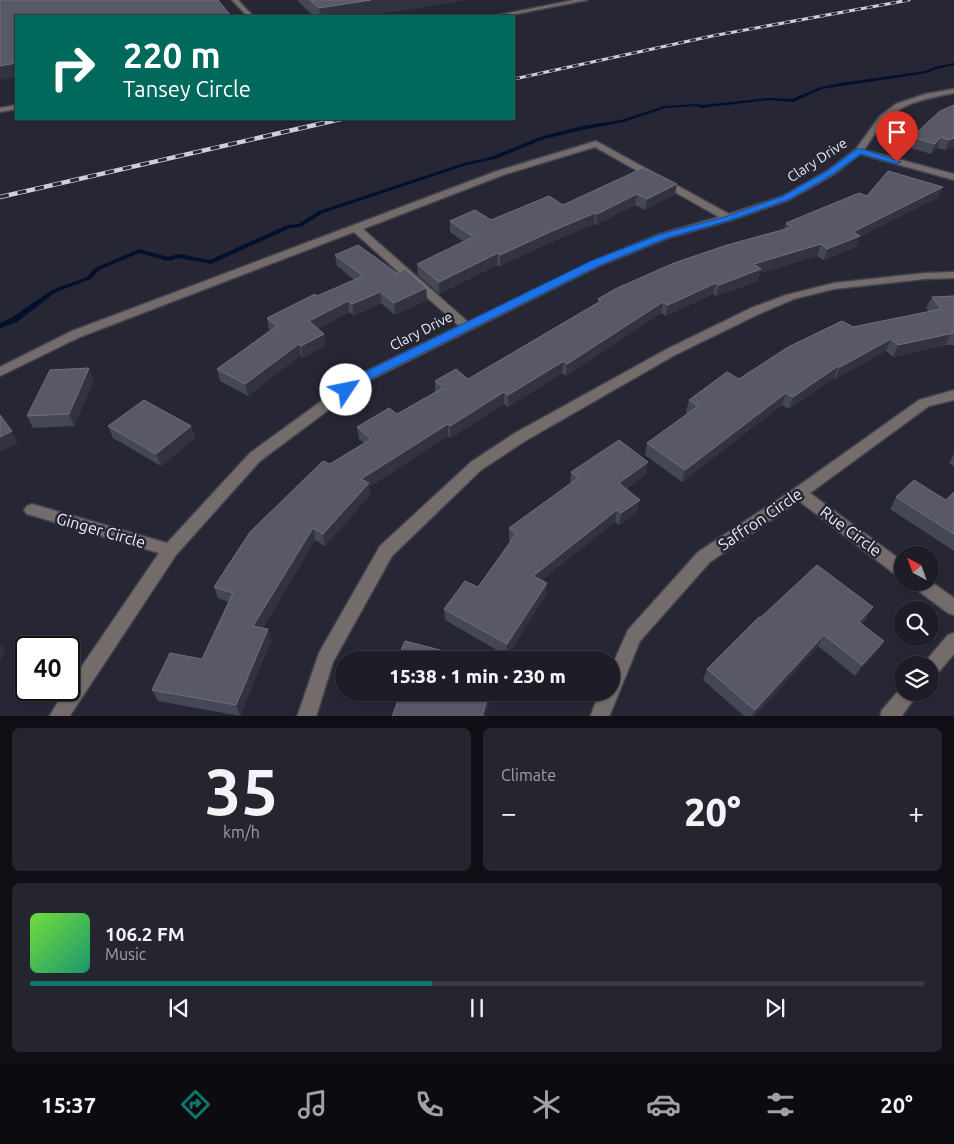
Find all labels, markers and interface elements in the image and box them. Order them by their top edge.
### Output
icon: right [40,35,105,100]
text: 220 m [123,35,221,75]
text: Tansey Circle [123,76,251,101]
pin [876,111,918,162]
icon: arrive [883,118,911,146]
street label: Clary Drive [784,135,850,185]
street label: Clary Drive [387,308,455,354]
position arrow [319,363,371,415]
street label: Saffron Circle [715,484,805,554]
street label: Rue Circle [817,502,885,560]
street label: Ginger Circle [54,509,148,551]
north arrow [894,546,939,591]
map controls [894,546,939,701]
button: search [894,601,939,646]
speed limit sign: 40 [15,636,80,701]
button: layers [894,656,939,701]
text: 15:38 · 1 min · 230 m [389,665,566,687]
text: 35 [205,754,278,827]
text: Climate [501,766,556,784]
text: 20° [684,791,741,833]
text: − [501,797,517,828]
text: + [908,797,924,828]
text: km/h [223,823,260,841]
text: 106.2 FM [105,923,185,945]
text: Music [105,945,146,963]
icon: previous [165,994,193,1022]
icon: pause [463,994,491,1022]
icon: next [761,994,789,1022]
icon: directions [178,1087,213,1122]
icon: music [295,1087,330,1122]
icon: phone [412,1087,447,1122]
icon: climate [529,1087,564,1122]
icon: car [646,1087,681,1122]
icon: filters [763,1087,798,1122]
text: 15:37 [41,1092,96,1117]
text: 20° [880,1092,913,1117]

